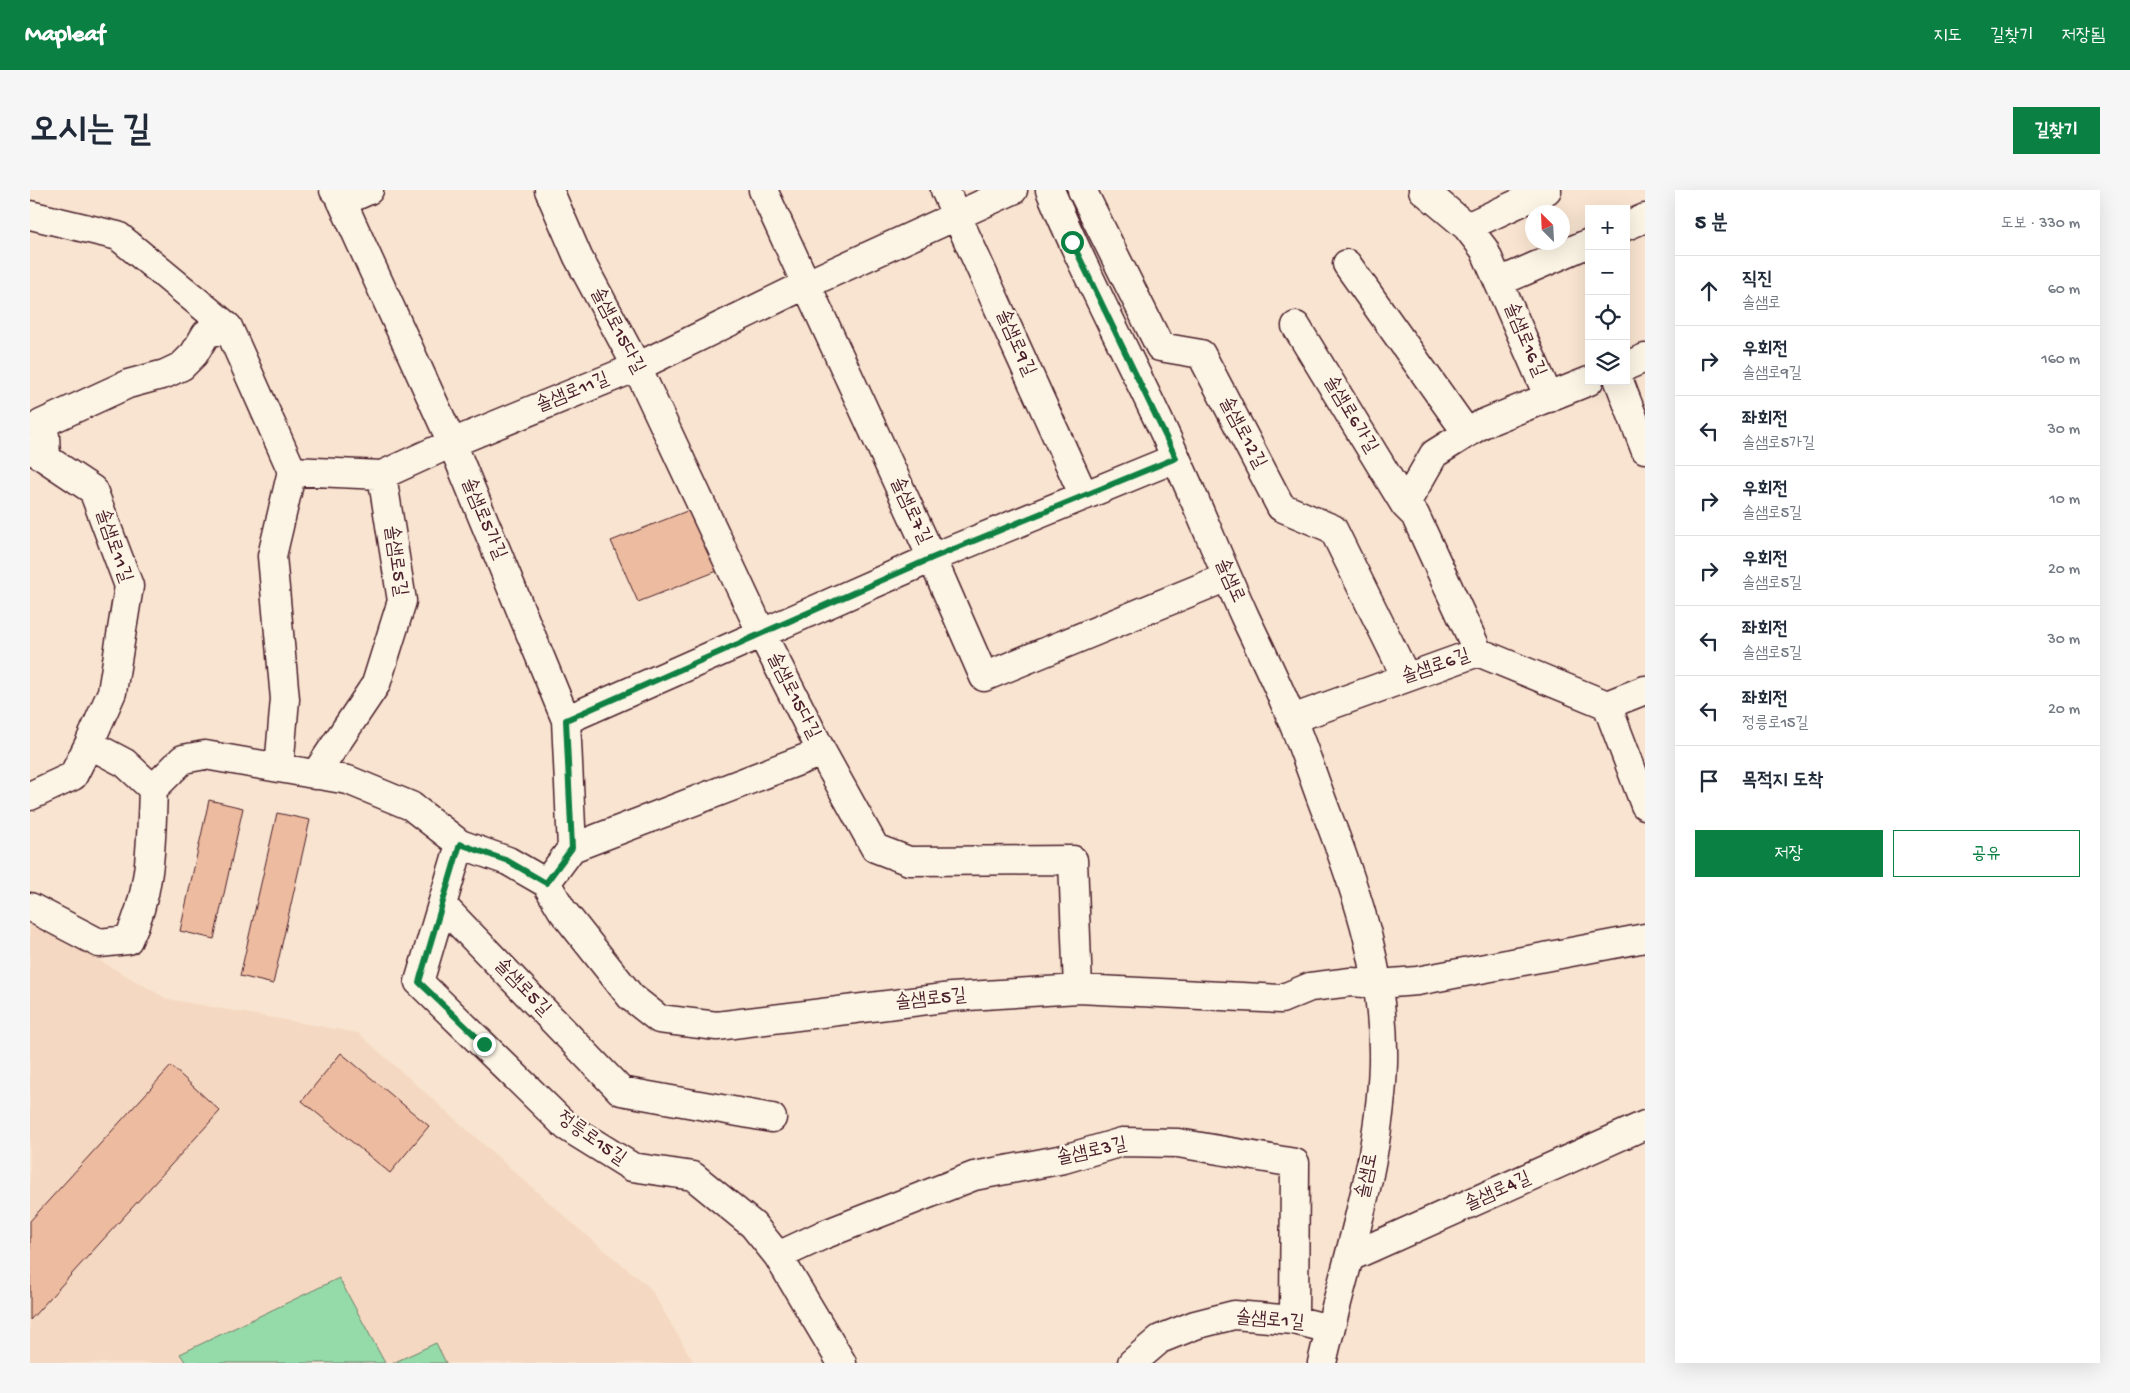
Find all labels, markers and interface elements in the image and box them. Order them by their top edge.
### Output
text: Mapleaf [25,21,105,50]
text: 지도 [1933,26,1962,47]
text: 길찾기 [1990,26,2034,47]
text: 저장됨 [2062,26,2105,47]
button: 길찾기 [2013,107,2100,154]
text: 오시는 길 [30,112,151,153]
north arrow [1525,205,1570,250]
map controls [1585,205,1630,385]
button: + [1585,205,1630,250]
text: 5 분 [1695,212,1728,237]
text: 도보 · 330 m [2001,215,2080,234]
route start [1061,231,1084,254]
button: − [1585,250,1630,295]
text: 직진 [1742,269,1773,292]
icon: ahead [1695,277,1723,305]
text: 60 m [2048,281,2080,300]
street label: 솔샘로15다길 [585,284,649,378]
button: locate [1585,295,1630,340]
text: 솔샘로 [1742,295,1781,314]
street label: 솔샘로16길 [1498,299,1550,381]
street label: 솔샘로9길 [990,306,1040,380]
text: 우회전 [1742,339,1788,362]
button: layers [1585,340,1630,385]
icon: right [1695,347,1723,375]
text: 160 m [2041,351,2080,370]
text: 솔샘로9길 [1742,365,1802,384]
street label: 솔샘로11길 [533,368,613,418]
street label: 솔샘로6가길 [1318,372,1382,458]
street label: 솔샘로12길 [1214,393,1270,473]
text: 좌회전 [1742,409,1788,432]
icon: left [1695,417,1723,445]
text: 30 m [2047,421,2080,440]
text: 솔샘로5가길 [1742,435,1815,454]
street label: 솔샘로7길 [885,474,935,548]
street label: 솔샘로5가길 [456,475,510,563]
text: 우회전 [1742,479,1788,502]
icon: right [1695,487,1723,515]
text: 10 m [2049,491,2080,510]
text: 솔샘로5길 [1742,505,1802,524]
street label: 솔샘로11길 [90,506,136,586]
street label: 솔샘로5길 [379,524,411,598]
text: 우회전 [1742,549,1788,572]
street label: 솔샘로 [1209,555,1249,607]
icon: right [1695,557,1723,585]
text: 20 m [2048,561,2080,580]
text: 솔샘로5길 [1742,575,1802,594]
text: 좌회전 [1742,619,1788,642]
icon: left [1695,627,1723,655]
text: 30 m [2047,631,2080,650]
street label: 솔샘로6길 [1399,645,1473,689]
text: 솔샘로5길 [1742,645,1802,664]
street label: 솔샘로15다길 [761,649,825,743]
text: 좌회전 [1742,689,1788,712]
icon: left [1695,697,1723,725]
text: 20 m [2048,701,2080,720]
text: 정릉로15길 [1742,715,1808,734]
icon: arrive [1695,767,1723,795]
text: 목적지 도착 [1742,770,1823,793]
button: 저장 [1695,830,1883,877]
button: 공유 [1893,830,2080,877]
street label: 솔샘로5길 [489,954,555,1022]
street label: 솔샘로5길 [894,985,968,1015]
route end [473,1033,496,1056]
street label: 정릉로15길 [552,1107,630,1171]
street label: 솔샘로3길 [1055,1133,1129,1171]
street label: 솔샘로 [1352,1151,1384,1201]
street label: 솔샘로4길 [1461,1167,1535,1217]
street label: 솔샘로1길 [1235,1307,1305,1335]

